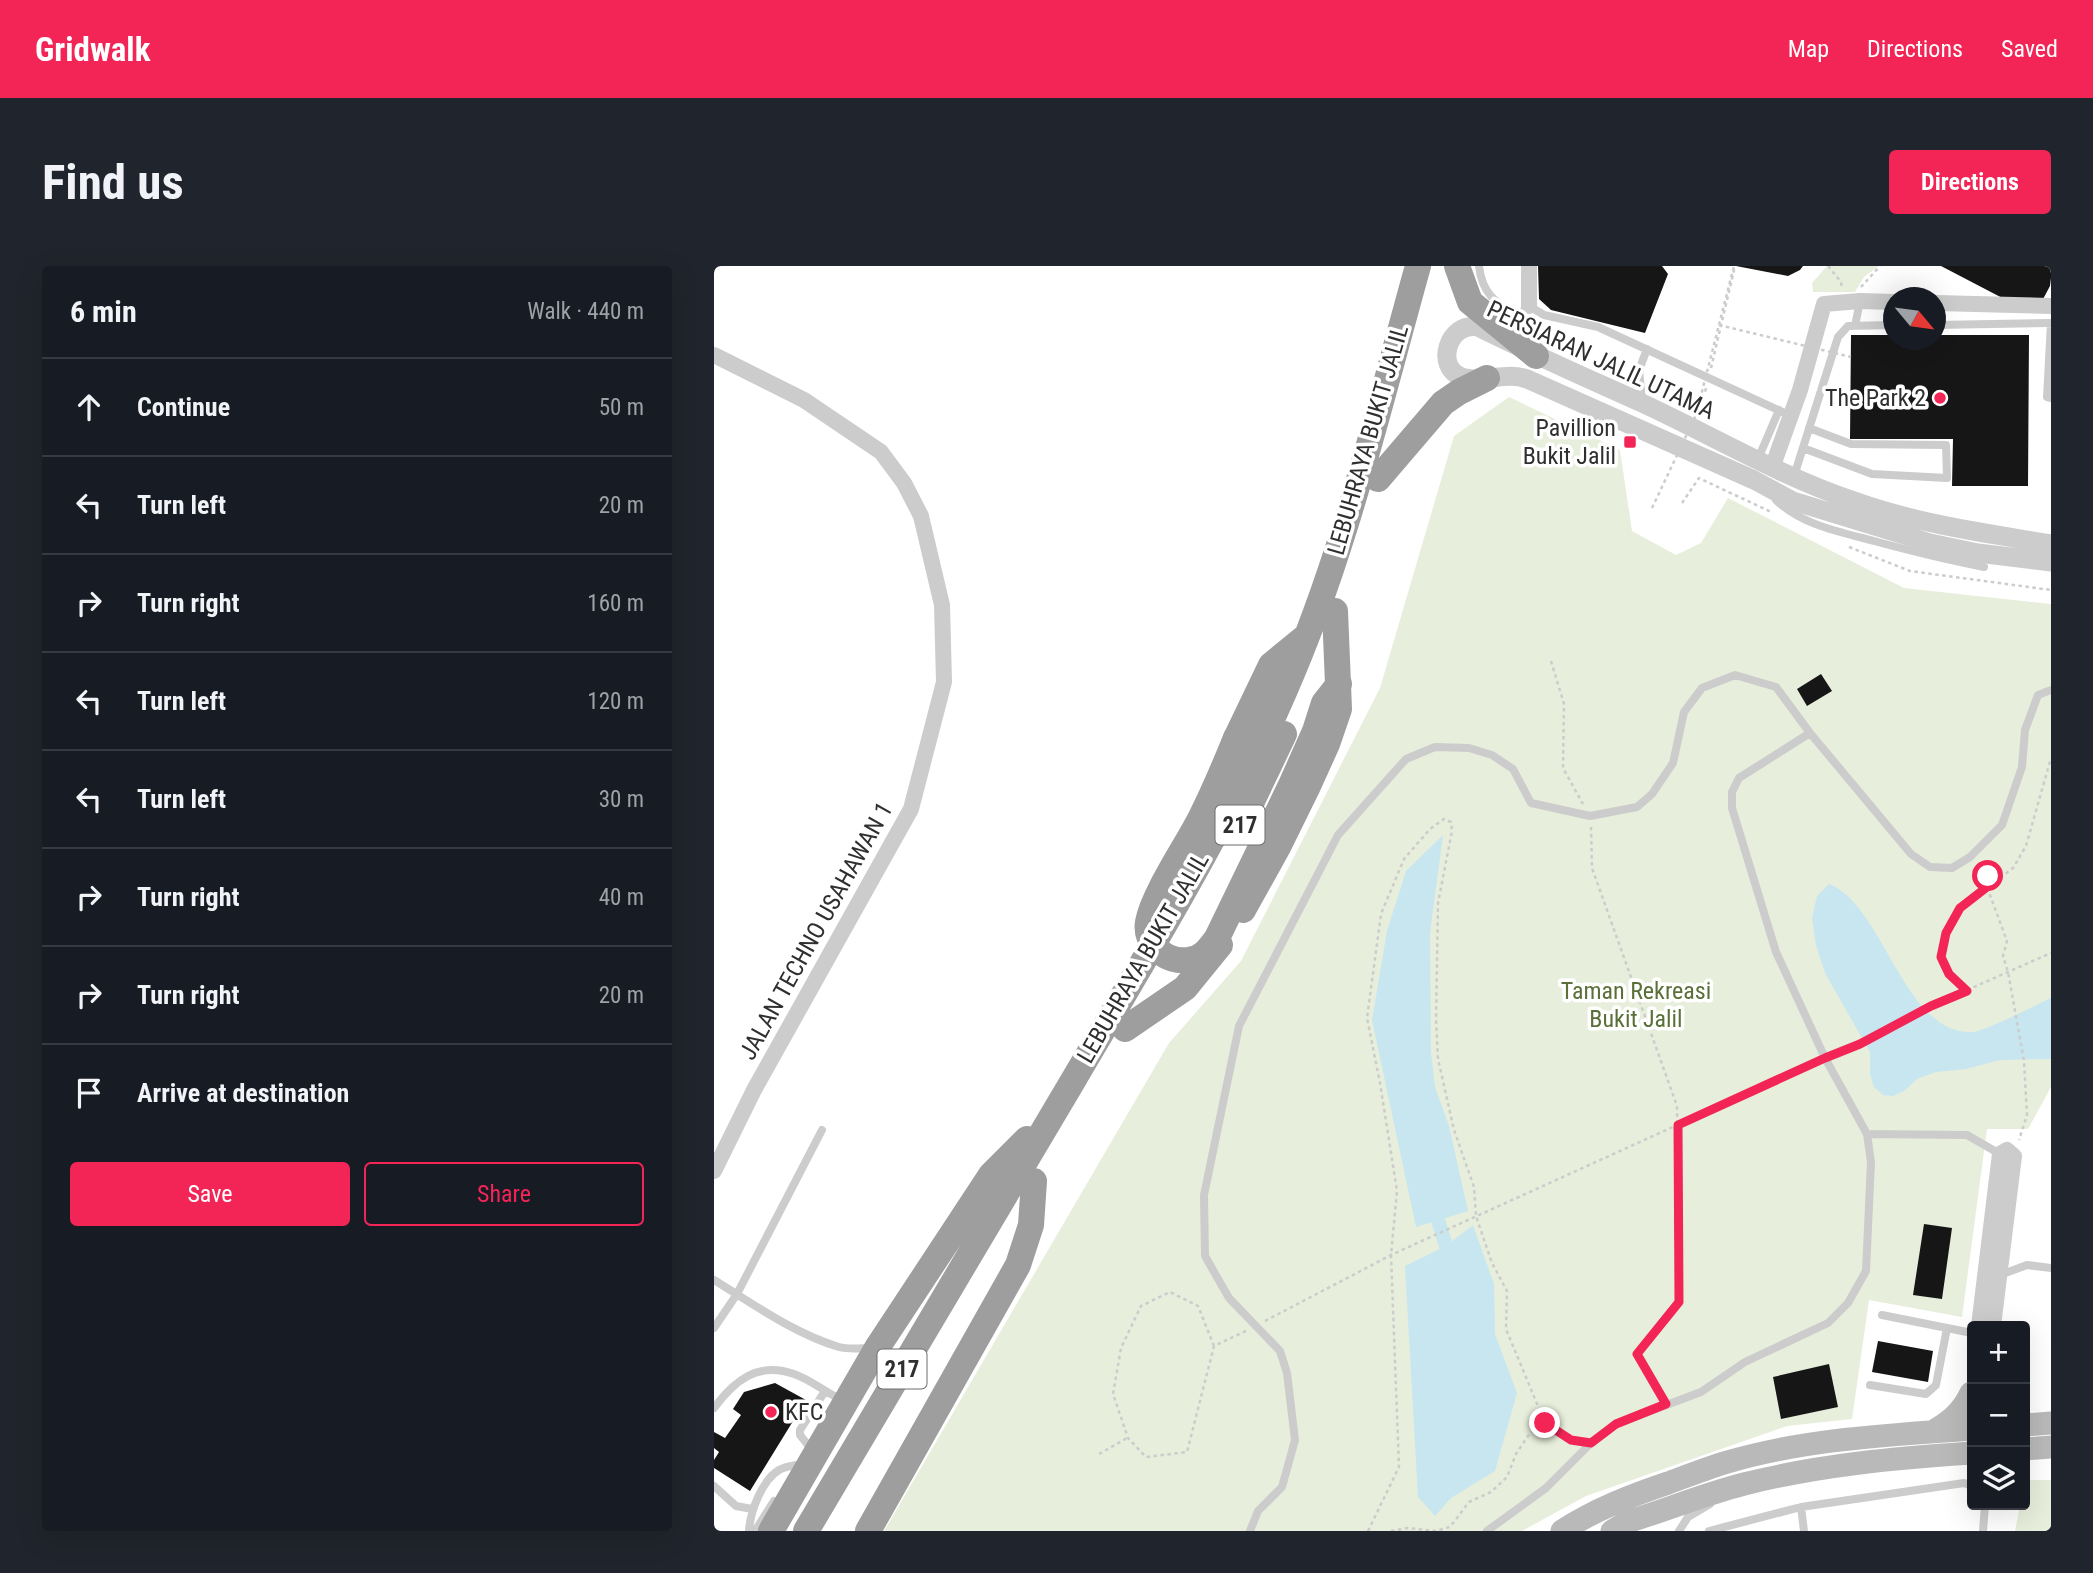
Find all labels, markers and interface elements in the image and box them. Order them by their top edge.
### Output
text: Gridwalk [35,30,150,69]
text: Map [1788,35,1829,63]
text: Directions [1867,35,1963,63]
text: Saved [2001,35,2058,63]
button: Directions [1889,150,2051,214]
text: Find us [42,154,184,211]
north arrow [1883,287,1946,350]
text: 6 min [70,294,137,329]
street label: PERSIARAN JALIL UTAMA [1483,295,1719,425]
text: Walk · 440 m [527,298,644,325]
street label: LEBUHRAYA BUKIT JALIL [1322,322,1414,558]
place label: The Park 2 [1825,384,1926,412]
icon: ahead [70,388,108,426]
marker: The Park 2 [1932,390,1948,406]
text: Continue [137,392,230,422]
text: 50 m [599,394,644,421]
place label: Pavillion Bukit Jalil [1523,414,1616,470]
marker: Pavillion Bukit Jalil [1622,434,1638,450]
icon: left [70,486,108,524]
text: Turn left [137,490,226,520]
text: 20 m [599,492,644,519]
icon: right [70,584,108,622]
text: Turn right [137,588,239,618]
text: 160 m [587,590,644,617]
icon: left [70,682,108,720]
text: Turn left [137,686,226,716]
text: 120 m [587,688,644,715]
icon: left [70,780,108,818]
text: Turn left [137,784,226,814]
text: 30 m [599,786,644,813]
street label: JALAN TECHNO USAHAWAN 1 [733,797,899,1065]
road number: 217 [1216,806,1264,845]
street label: LEBUHRAYA BUKIT JALIL [1071,848,1215,1068]
route start [1972,860,2003,891]
icon: right [70,878,108,916]
text: Turn right [137,882,239,912]
text: 40 m [599,884,644,911]
icon: right [70,976,108,1014]
park label: Taman Rekreasi Bukit Jalil [1561,977,1711,1033]
text: Turn right [137,980,239,1010]
text: 20 m [599,982,644,1009]
icon: arrive [70,1074,108,1112]
text: Arrive at destination [137,1078,349,1108]
button: Save [70,1162,350,1226]
button: Share [364,1162,644,1226]
map controls [1967,1321,2030,1510]
button: + [1967,1321,2030,1384]
road number: 217 [878,1350,926,1388]
button: − [1967,1384,2030,1447]
place label: KFC [785,1398,823,1426]
marker: KFC [763,1404,779,1420]
route end [1529,1407,1560,1438]
button: layers [1967,1447,2030,1510]

